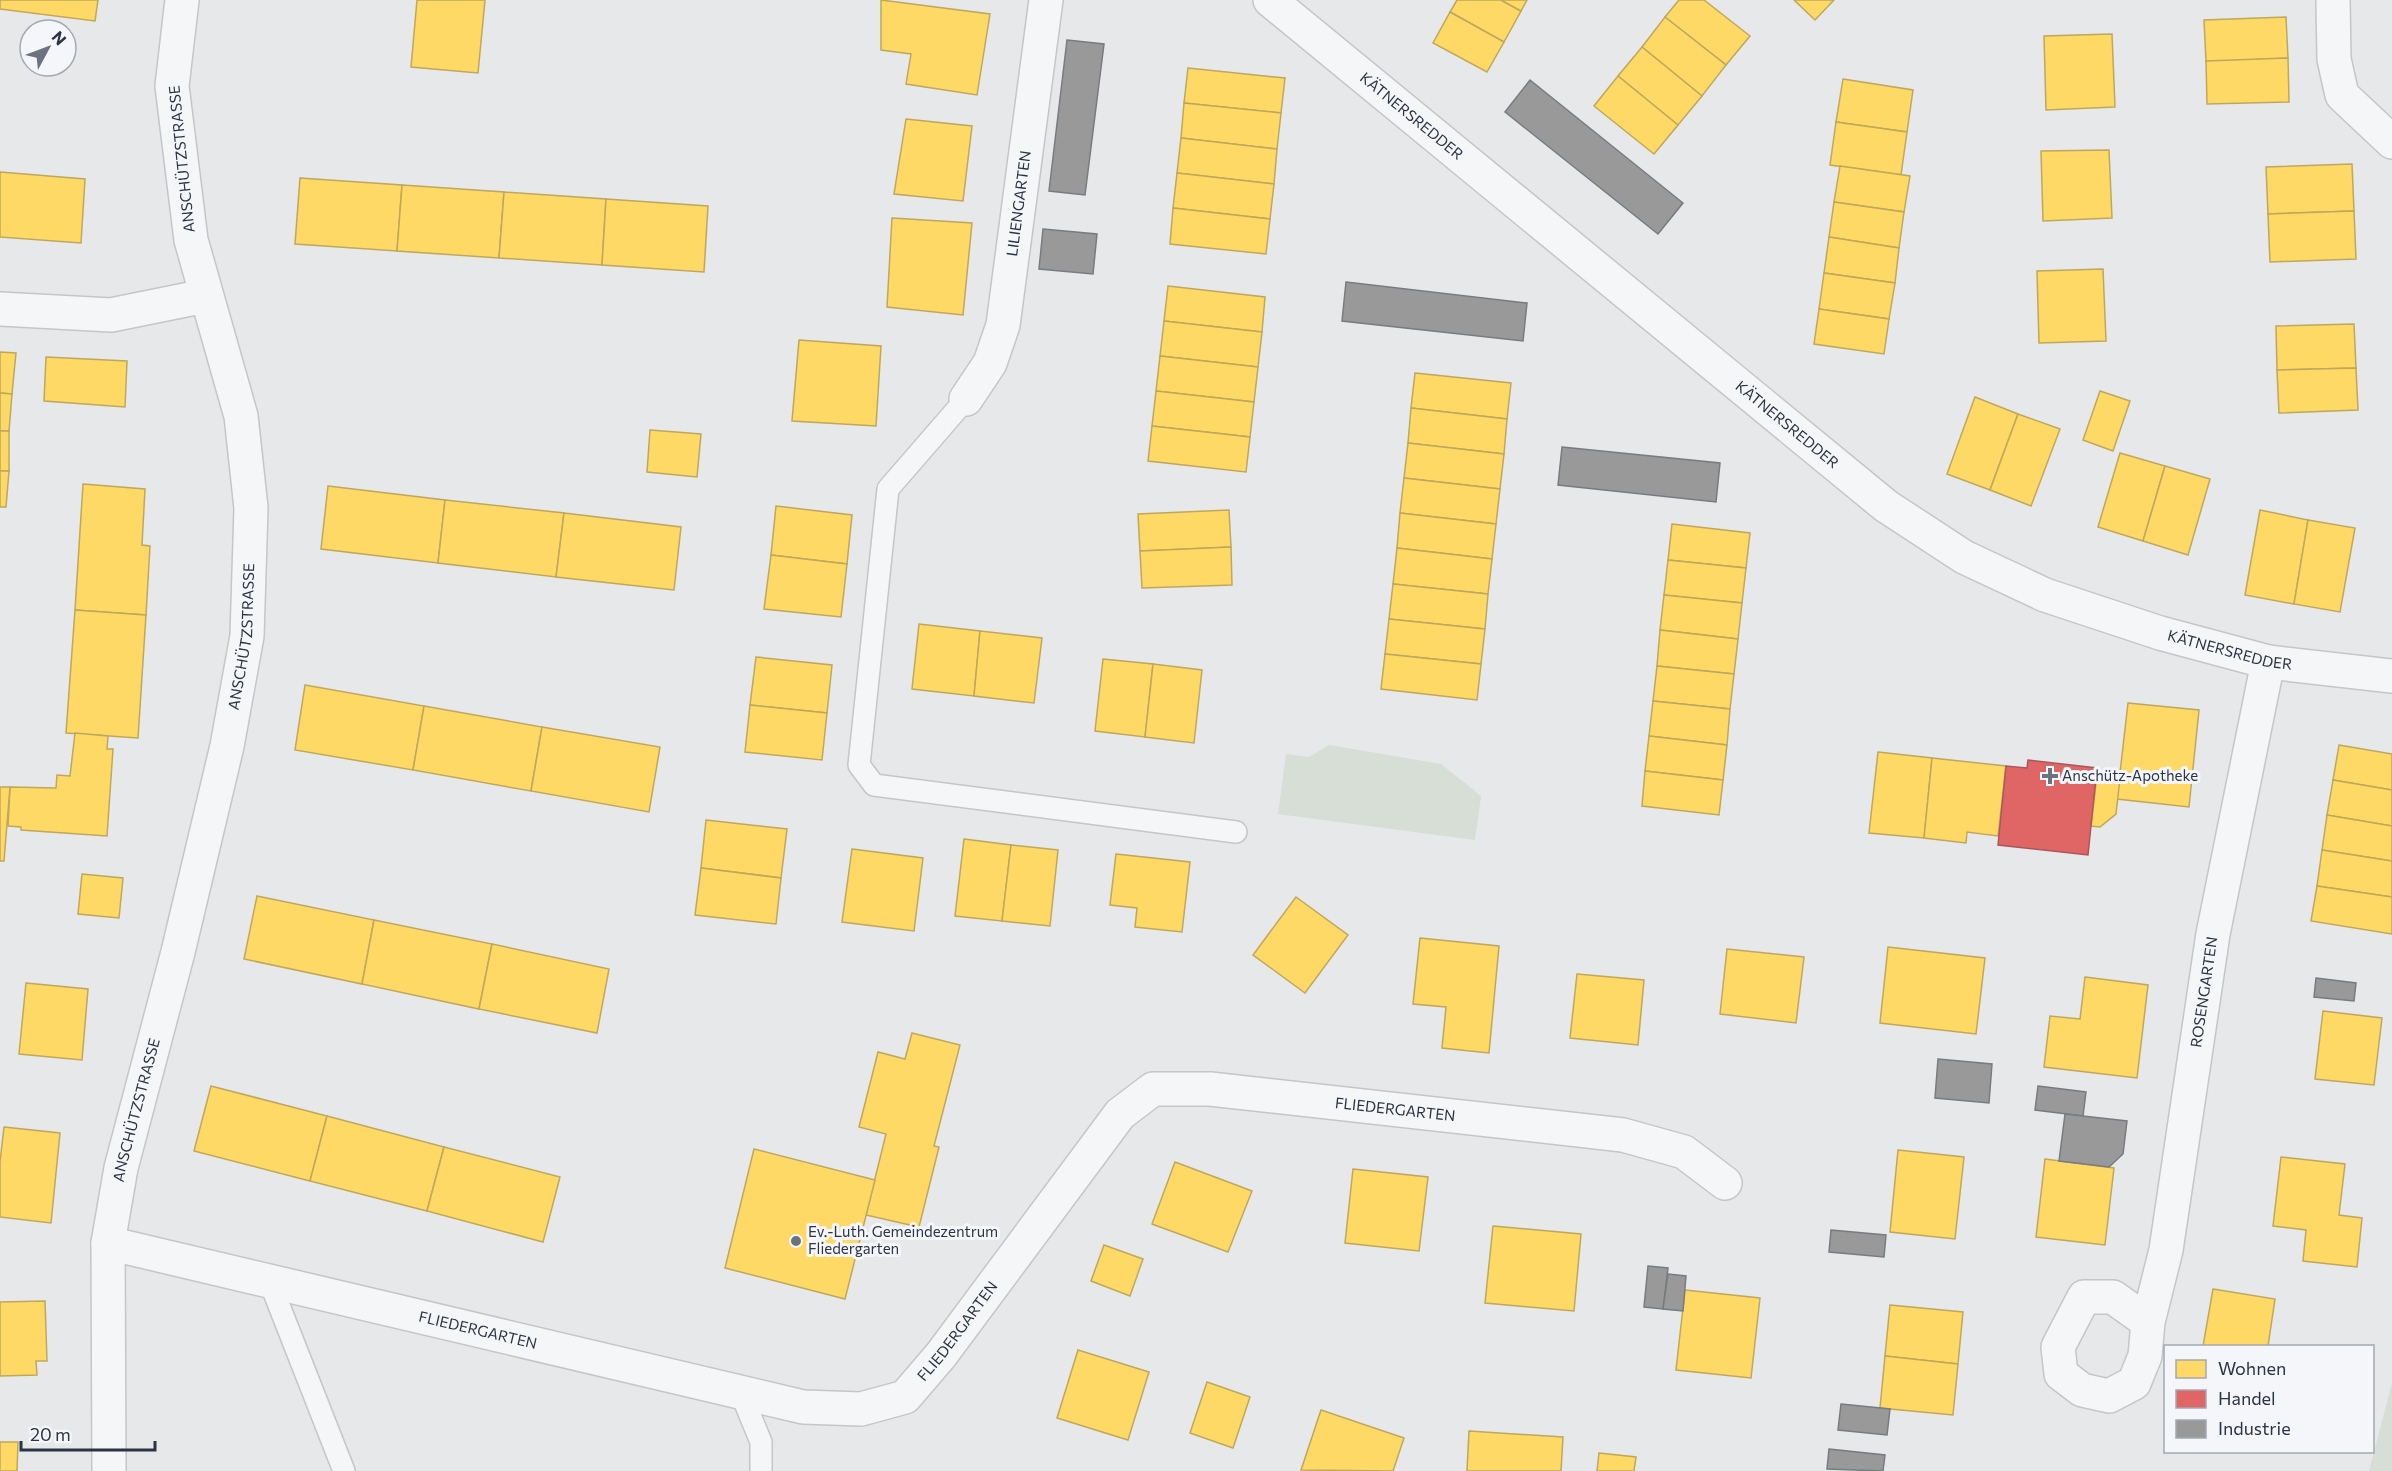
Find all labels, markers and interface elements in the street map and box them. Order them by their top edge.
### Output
north arrow [18,18,78,78]
text: N [49,27,71,49]
street label: KÄTNERSREDDER [1357,68,1467,163]
street label: ANSCHÜTZSTRASSE [164,85,198,234]
street label: LILIENGARTEN [1002,149,1034,257]
street label: KÄTNERSREDDER [1732,376,1843,471]
street label: ANSCHÜTZSTRASSE [224,563,257,711]
street label: KÄTNERSREDDER [2166,625,2293,673]
place label: Anschütz-Apotheke [2062,766,2198,784]
marker: Anschütz-Apotheke [2043,769,2057,783]
street label: ROSENGARTEN [2186,935,2221,1049]
street label: ANSCHÜTZSTRASSE [109,1036,163,1183]
street label: FLIEDERGARTEN [1334,1093,1456,1124]
place label: Ev.-Luth. Gemeindezentrum Fliedergarten [808,1222,998,1257]
marker: Ev.-Luth. Gemeindezentrum Fliedergarten [789,1234,803,1248]
street label: FLIEDERGARTEN [913,1277,1001,1384]
street label: FLIEDERGARTEN [417,1307,539,1352]
legend [2164,1345,2374,1453]
text: Wohnen [2218,1357,2286,1379]
text: Handel [2218,1387,2276,1409]
scale bar [21,1414,154,1452]
text: Industrie [2218,1417,2291,1439]
text: 20 m [30,1423,71,1445]

